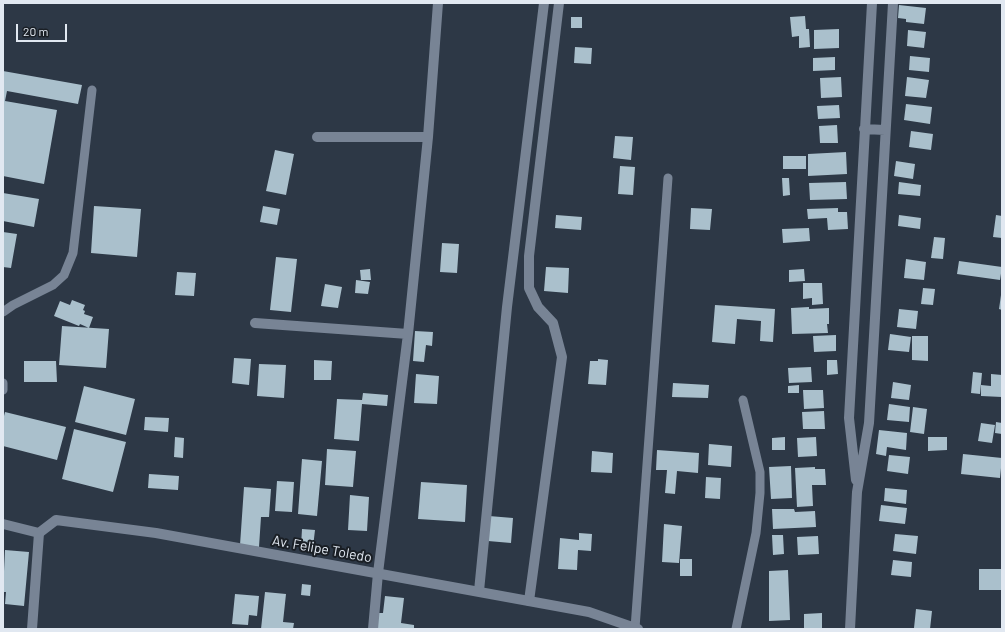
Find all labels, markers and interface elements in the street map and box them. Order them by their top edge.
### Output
scale bar [18,16,69,42]
text: 20 m [23,24,49,38]
street label: Av. Felipe Toledo [271,532,373,566]

